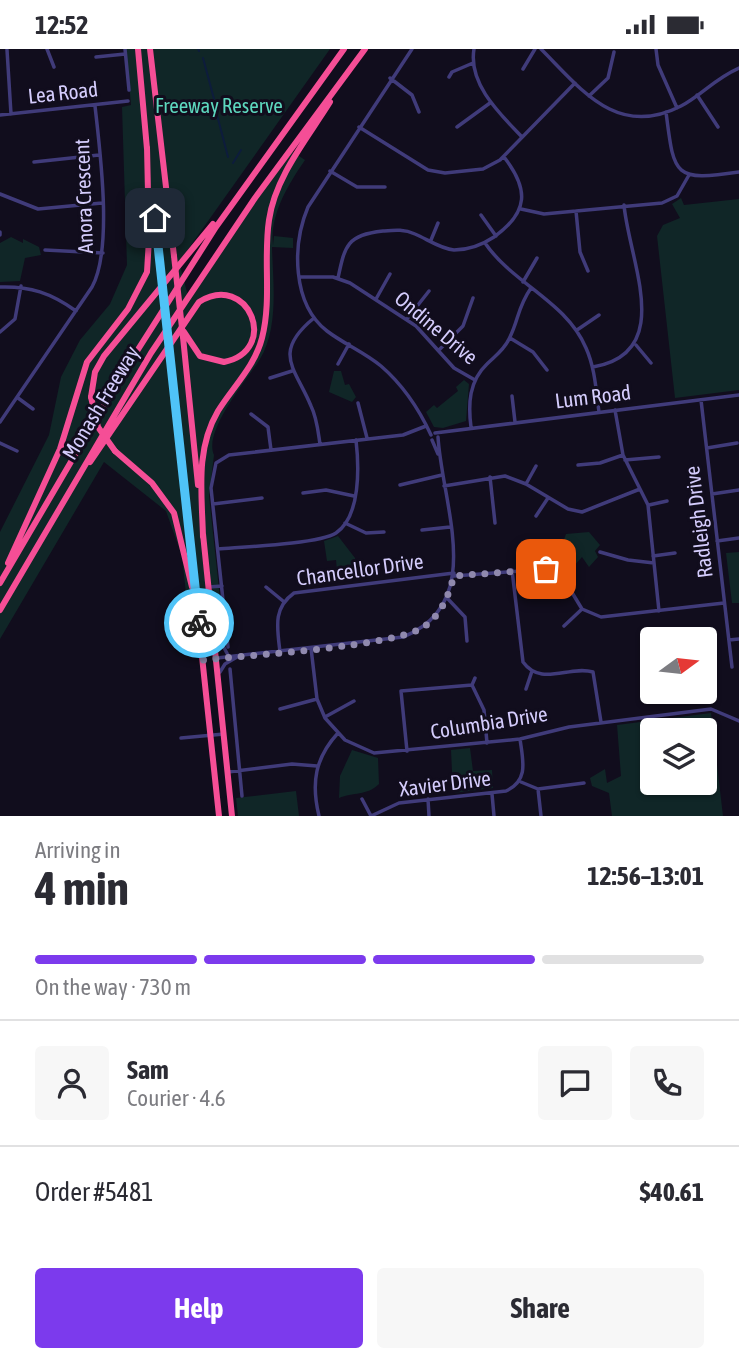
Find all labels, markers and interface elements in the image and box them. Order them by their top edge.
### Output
text: 12:52 [35,10,89,40]
street label: Lea Road [27,76,99,108]
park label: Freeway Reserve [155,93,283,117]
street label: Anora Crescent [69,138,97,254]
pin [125,188,185,248]
icon: home [136,199,174,237]
street label: Ondine Drive [390,286,483,369]
street label: Monash Freeway [57,341,144,464]
street label: Lum Road [554,379,632,413]
street label: Radleigh Drive [679,465,717,580]
pin [516,539,576,599]
street label: Chancellor Drive [295,548,425,590]
icon: bag [527,550,565,588]
courier [164,588,234,658]
icon: bike [180,604,218,642]
north arrow [640,627,718,703]
map controls [640,627,717,795]
street label: Columbia Drive [429,701,549,743]
button: layers [640,718,717,795]
street label: Xavier Drive [398,765,492,801]
text: Arriving in [35,837,121,863]
text: 12:56–13:01 [587,861,704,891]
text: 4 min [35,862,129,915]
text: On the way · 730 m [35,974,191,1000]
button: person [35,1046,109,1120]
button: chat [538,1046,612,1120]
button: phone [630,1046,704,1120]
text: Sam [127,1055,169,1085]
text: Courier · 4.6 [127,1085,226,1111]
text: Order #5481 [35,1177,154,1207]
text: $40.61 [640,1177,704,1207]
button: Help [35,1268,363,1348]
button: Share [377,1268,704,1348]

